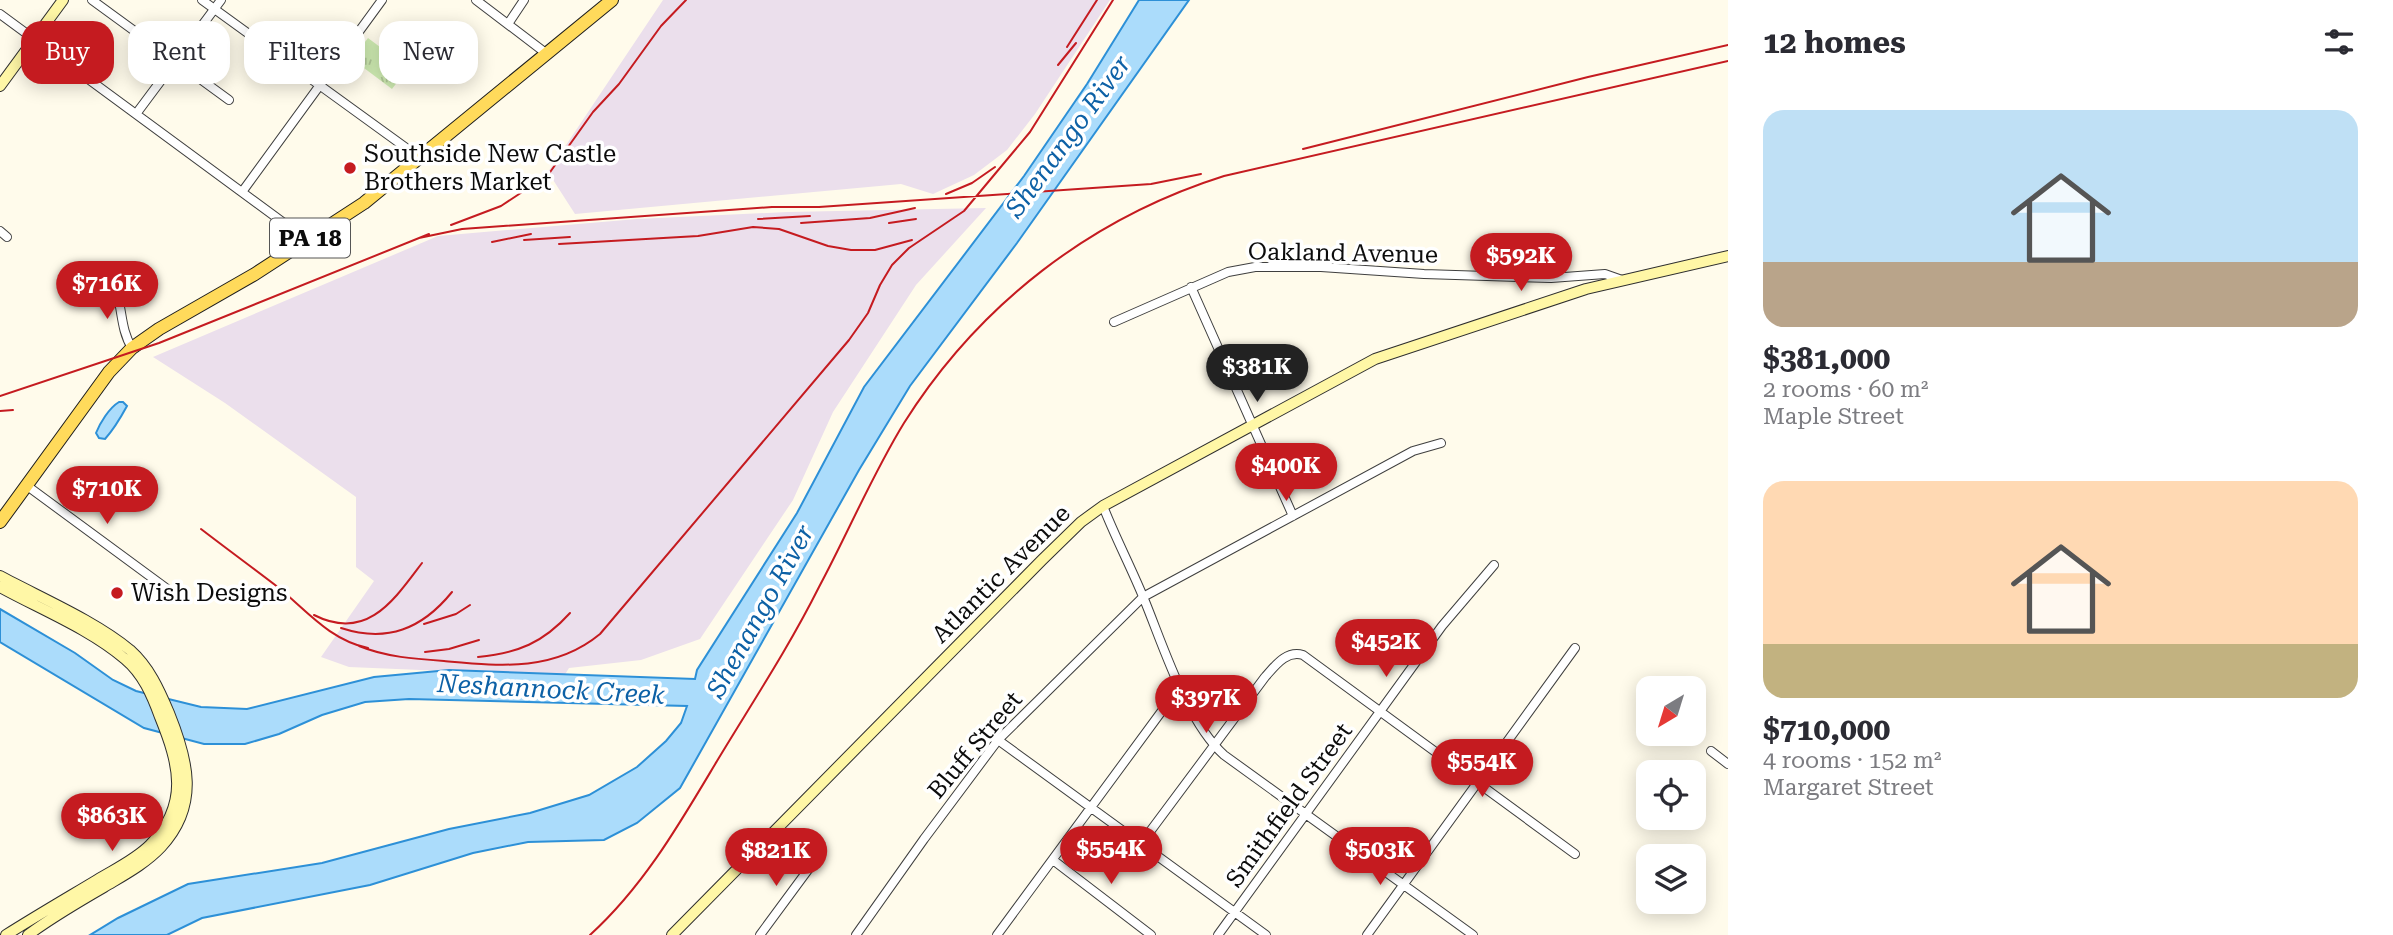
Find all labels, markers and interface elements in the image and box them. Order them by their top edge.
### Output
chip: Buy [21,21,114,84]
chip: Rent [128,21,230,84]
chip: Filters [244,21,365,84]
chip: New [379,21,478,84]
icon: filters [2320,23,2358,61]
text: 12 homes [1763,25,1906,60]
water label: Shenango River [999,49,1137,224]
place label: Southside New Castle Brothers Market [364,140,616,196]
icon: home [1998,155,2124,281]
marker: Southside New Castle Brothers Market [342,160,358,176]
road number: PA 18 [270,218,350,258]
pin: $592K [1472,233,1570,293]
street label: Oakland Avenue [1248,237,1438,269]
text: $592K [1486,242,1556,269]
pin: $716K [58,262,156,321]
text: $716K [72,270,142,297]
text: $381,000 [1763,341,1890,376]
pin: $381K [1208,344,1306,404]
text: $381K [1222,353,1292,380]
text: 2 rooms · 60 m² [1763,376,1929,403]
text: Maple Street [1763,403,1904,430]
pin: $400K [1237,444,1335,503]
text: $400K [1251,452,1321,479]
pin: $710K [58,466,156,526]
text: $710K [72,475,142,502]
street label: Atlantic Avenue [926,499,1076,649]
water label: Shenango River [700,519,820,703]
icon: home [1998,526,2124,652]
place label: Wish Designs [131,579,287,607]
marker: Wish Designs [109,585,125,601]
pin: $452K [1337,620,1435,679]
text: $452K [1351,628,1421,655]
water label: Neshannock Creek [435,668,667,710]
pin: $397K [1157,676,1255,735]
north arrow [1636,676,1706,746]
map controls [1636,676,1706,914]
text: $397K [1171,684,1241,711]
street label: Bluff Street [922,686,1028,804]
text: $710,000 [1763,712,1890,747]
street label: Smithfield Street [1220,718,1358,892]
pin: $554K [1433,740,1531,799]
text: 4 rooms · 152 m² [1763,747,1941,774]
text: $554K [1447,748,1517,775]
button: locate [1636,760,1706,830]
text: Margaret Street [1763,774,1934,801]
pin: $863K [63,794,161,853]
text: $863K [77,802,147,829]
pin: $554K [1062,826,1160,886]
pin: $821K [727,828,825,888]
pin: $503K [1331,828,1429,887]
text: $554K [1076,835,1146,862]
text: $503K [1345,836,1415,863]
text: $821K [741,837,811,864]
button: layers [1636,844,1706,914]

